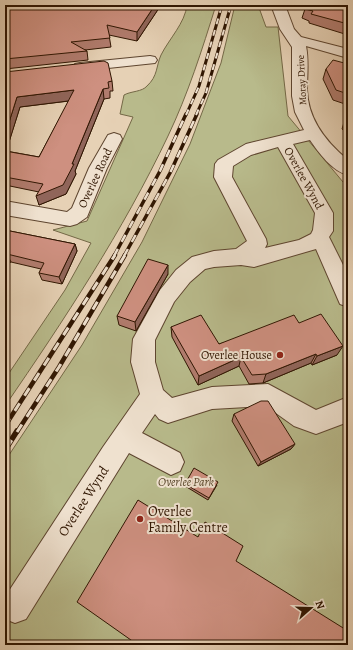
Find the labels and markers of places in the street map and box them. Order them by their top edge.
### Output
place label: Overlee House [201,347,272,363]
marker: Overlee House [275,350,285,360]
place label: Overlee Family Centre [148,502,228,537]
marker: Overlee Family Centre [135,514,145,524]

